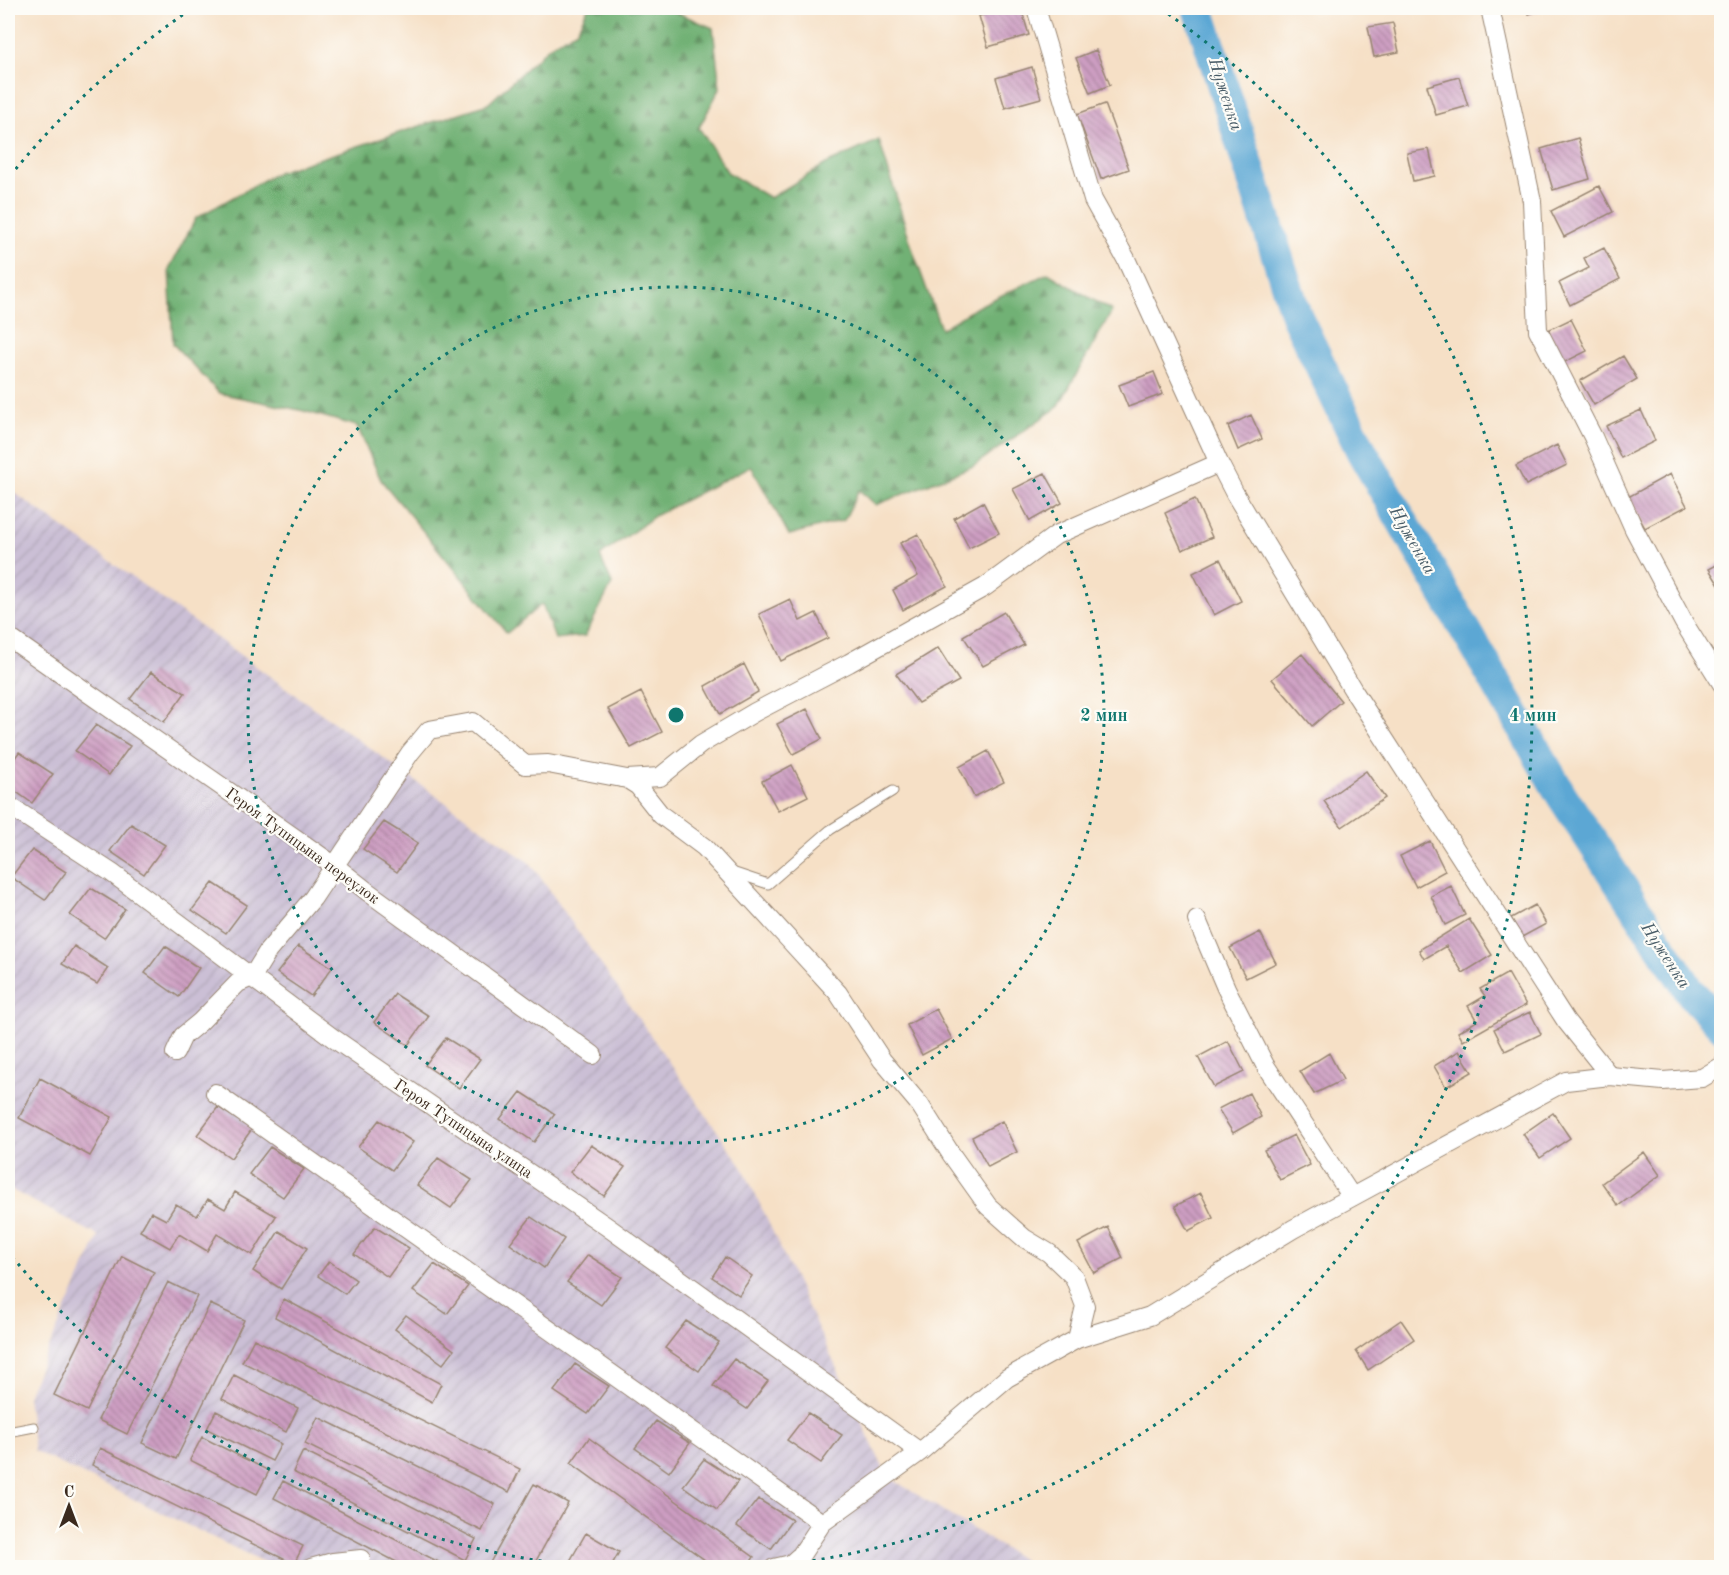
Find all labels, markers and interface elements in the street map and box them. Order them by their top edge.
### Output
water label: Нуженка [1205,55,1245,133]
water label: Нуженка [1385,502,1439,578]
centre of rings [666,705,686,725]
text: 2 мин [1080,707,1128,725]
text: 4 мин [1509,707,1557,725]
street label: Героя Тупицына переулок [222,785,382,908]
water label: Нуженка [1637,918,1693,992]
street label: Героя Тупицына улица [391,1077,535,1182]
north arrow [39,1476,99,1536]
text: С [64,1485,74,1501]

